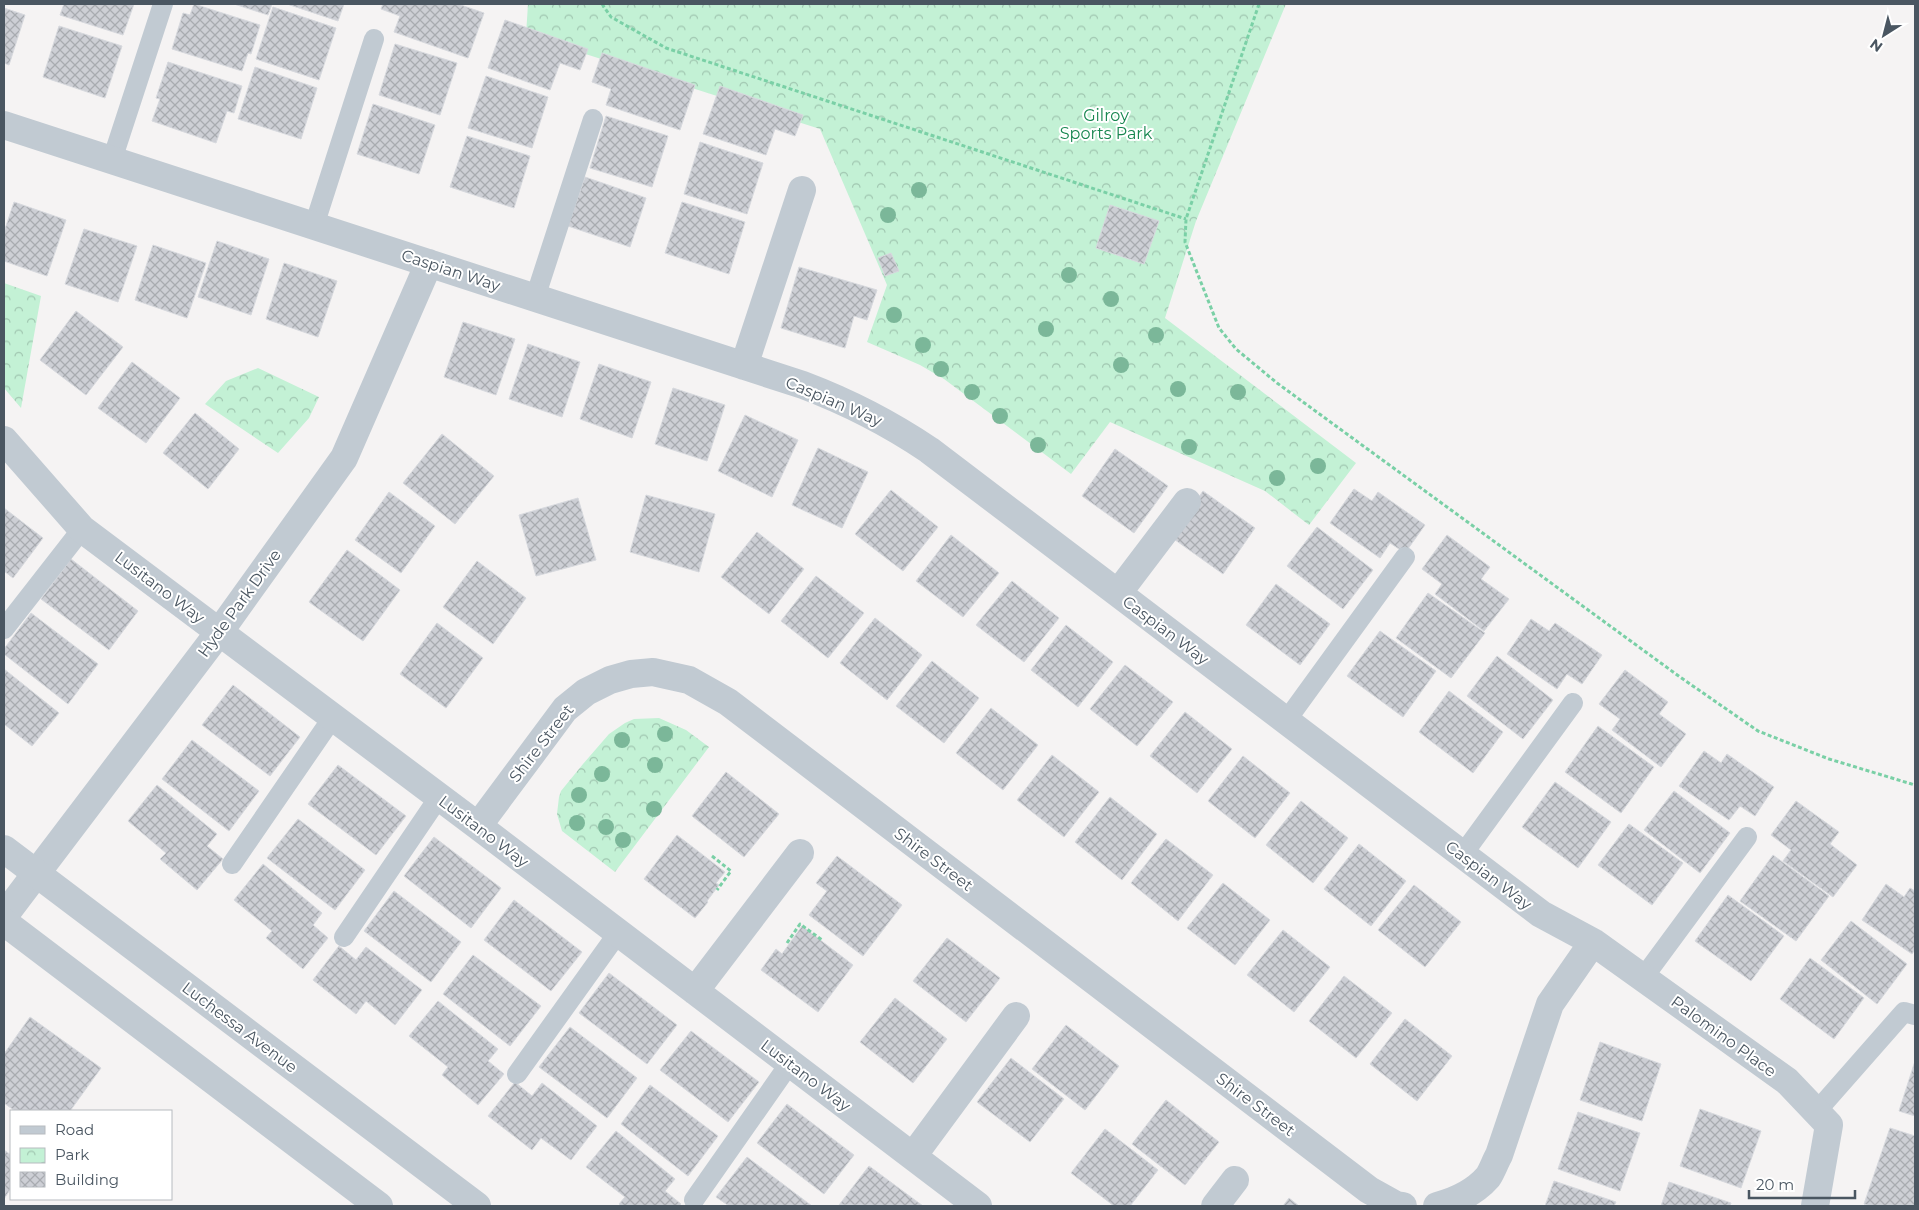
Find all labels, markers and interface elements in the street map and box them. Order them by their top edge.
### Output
north arrow [1859,10,1909,60]
text: N [1866,35,1886,56]
park label: Gilroy Sports Park [1060,106,1153,143]
street label: Caspian Way [399,246,503,295]
street label: Caspian Way [783,373,885,430]
street label: Hyde Park Drive [194,546,285,661]
street label: Lusitano Way [111,547,209,627]
street label: Caspian Way [1119,592,1213,669]
street label: Shire Street [505,700,578,786]
street label: Lusitano Way [435,791,533,871]
street label: Shire Street [891,824,977,895]
street label: Caspian Way [1442,837,1536,914]
street label: Luchessa Avenue [178,978,301,1077]
street label: Palomino Place [1668,992,1780,1081]
street label: Lusitano Way [757,1035,855,1115]
street label: Shire Street [1213,1069,1299,1140]
legend [10,1110,172,1200]
text: Road [55,1120,94,1139]
text: Park [55,1145,89,1164]
scale bar [1749,1168,1855,1200]
text: Building [55,1170,119,1189]
text: 20 m [1756,1175,1794,1194]

